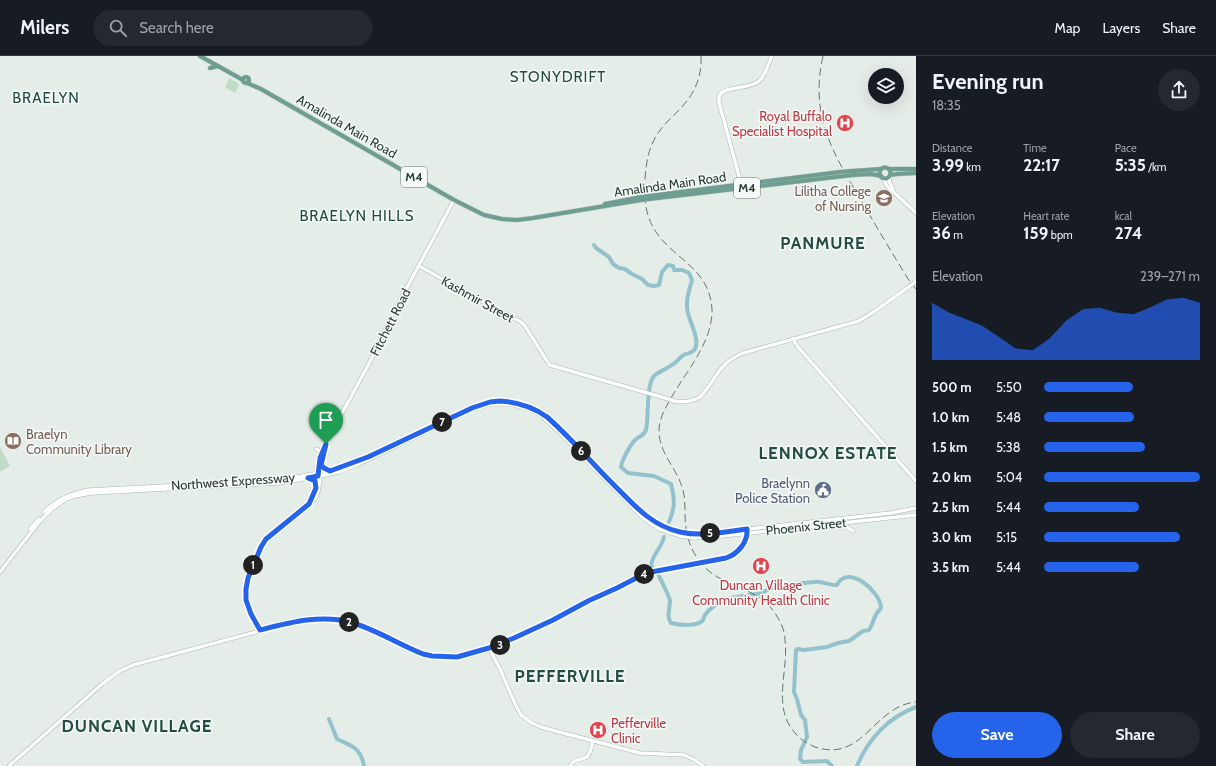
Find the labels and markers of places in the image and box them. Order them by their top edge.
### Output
place label: Royal Buffalo Specialist Hospital [732,108,832,139]
hospital icon: Royal Buffalo Specialist Hospital [835,113,855,133]
place label: Lilitha College of Nursing [794,183,872,214]
school or university icon: Lilitha College of Nursing [874,188,894,208]
pin [309,403,343,444]
pin: 7 [432,412,452,432]
place label: Braelyn Community Library [26,426,132,457]
library icon: Braelyn Community Library [3,431,23,451]
pin: 6 [571,441,591,461]
place label: Braelynn Police Station [735,475,810,506]
public building icon: Braelynn Police Station [813,480,833,500]
pin: 5 [700,523,720,543]
pin: 1 [243,555,263,575]
hospital icon: Duncan Village Community Health Clinic [751,556,771,576]
pin: 4 [634,564,654,584]
place label: Duncan Village Community Health Clinic [692,577,830,608]
pin: 2 [339,612,359,632]
pin: 3 [490,635,510,655]
place label: Pefferville Clinic [611,715,666,746]
hospital icon: Pefferville Clinic [588,720,608,740]

